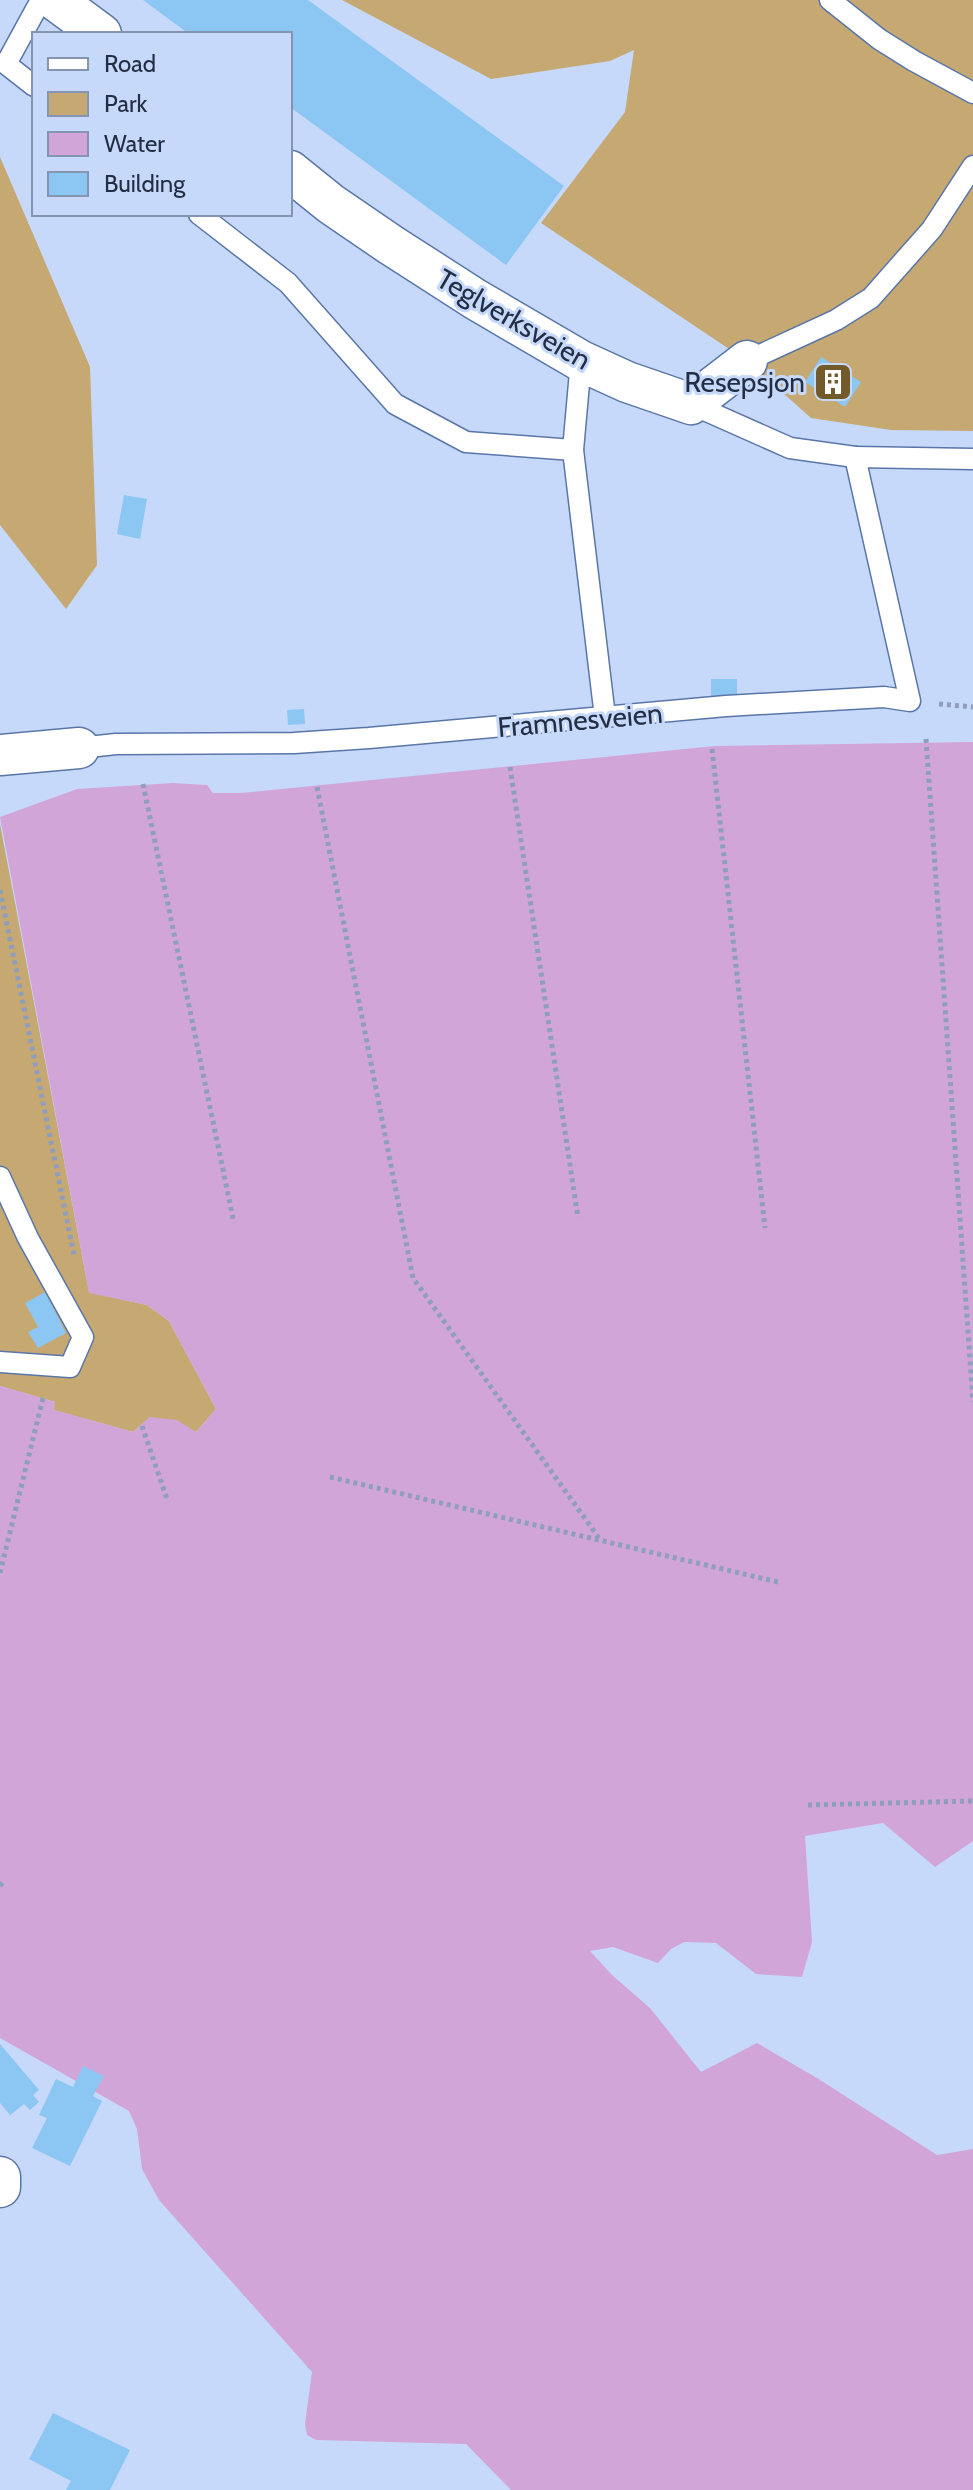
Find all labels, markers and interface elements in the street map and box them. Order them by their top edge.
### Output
legend [32,32,292,216]
text: Road [104,49,156,78]
text: Park [104,89,147,118]
text: Water [104,129,165,158]
text: Building [104,169,186,198]
street label: Teglverksveien [431,261,597,377]
building icon: Resepsjon [812,361,854,403]
place label: Resepsjon [684,365,805,399]
street label: Framnesveien [496,696,664,744]

